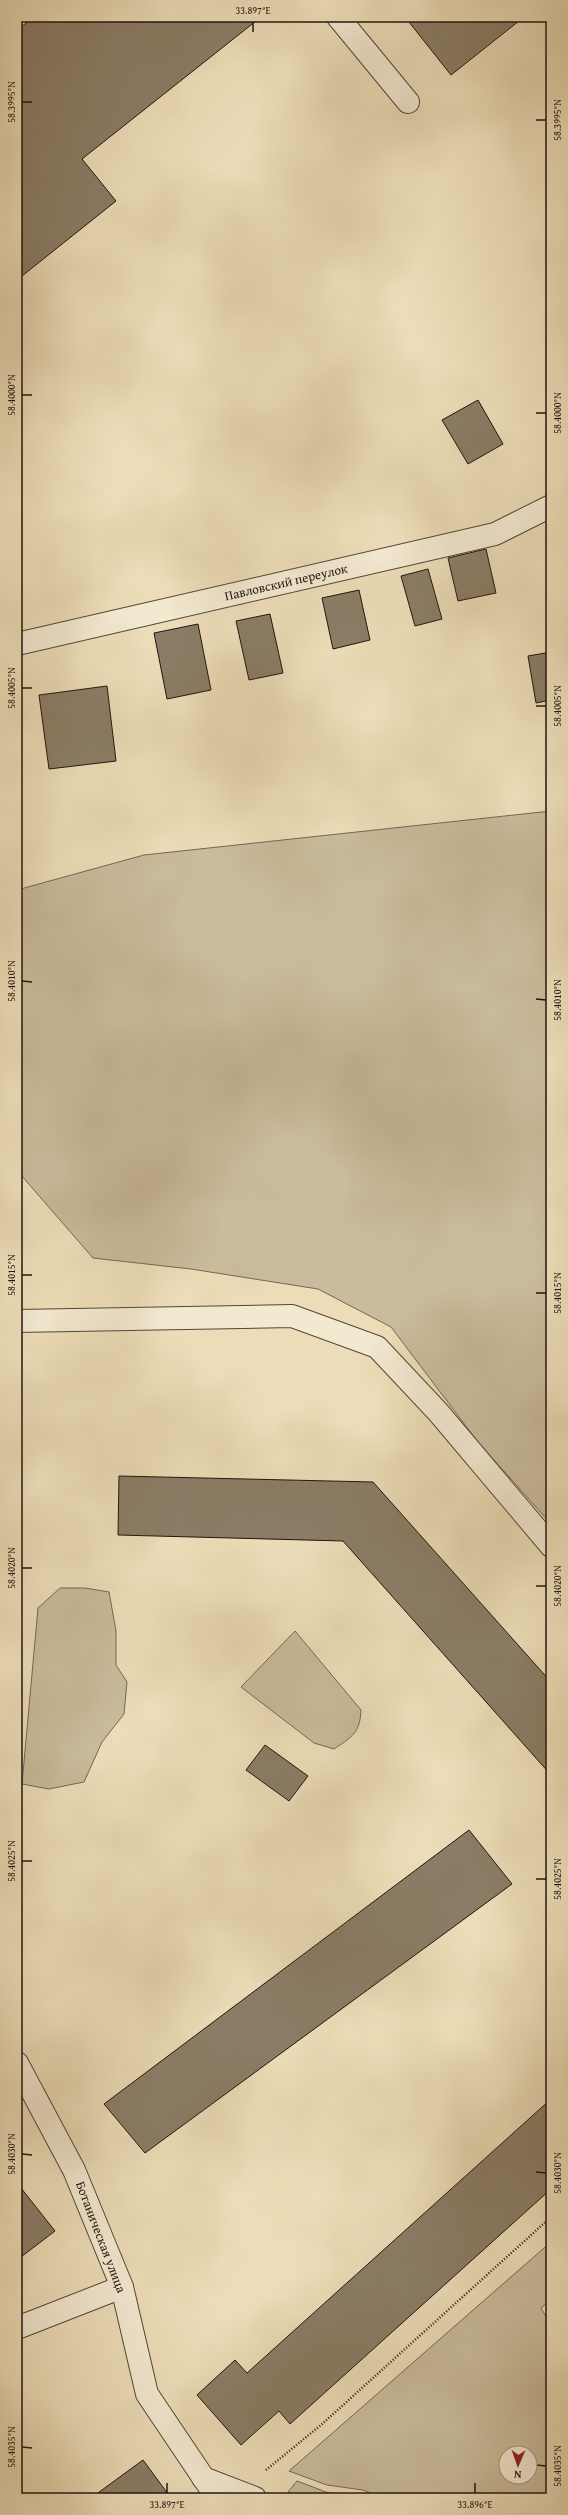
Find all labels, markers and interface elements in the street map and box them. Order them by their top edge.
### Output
text: 33.897°E [235,3,271,18]
text: 58.3995°N [4,81,19,123]
text: 58.3995°N [550,99,565,141]
text: 58.4000°N [4,374,19,416]
text: 58.4000°N [550,392,565,434]
street label: Павловский переулок [223,559,350,605]
text: 58.4005°N [4,667,19,709]
text: 58.4005°N [550,685,565,727]
text: 58.4010°N [4,960,19,1002]
text: 58.4010°N [550,979,565,1021]
text: 58.4015°N [4,1254,19,1296]
text: 58.4015°N [550,1272,565,1314]
text: 58.4020°N [4,1547,19,1589]
text: 58.4020°N [550,1565,565,1607]
text: 58.4025°N [4,1840,19,1882]
text: 58.4025°N [550,1858,565,1900]
text: 58.4030°N [4,2133,19,2175]
text: 58.4030°N [550,2152,565,2194]
street label: Ботаническая улица [71,2178,131,2296]
text: 58.4035°N [4,2426,19,2468]
north arrow [498,2445,538,2485]
text: 58.4035°N [550,2445,565,2487]
text: N [513,2467,522,2483]
text: 33.897°E [149,2497,185,2512]
text: 33.896°E [457,2497,493,2512]

